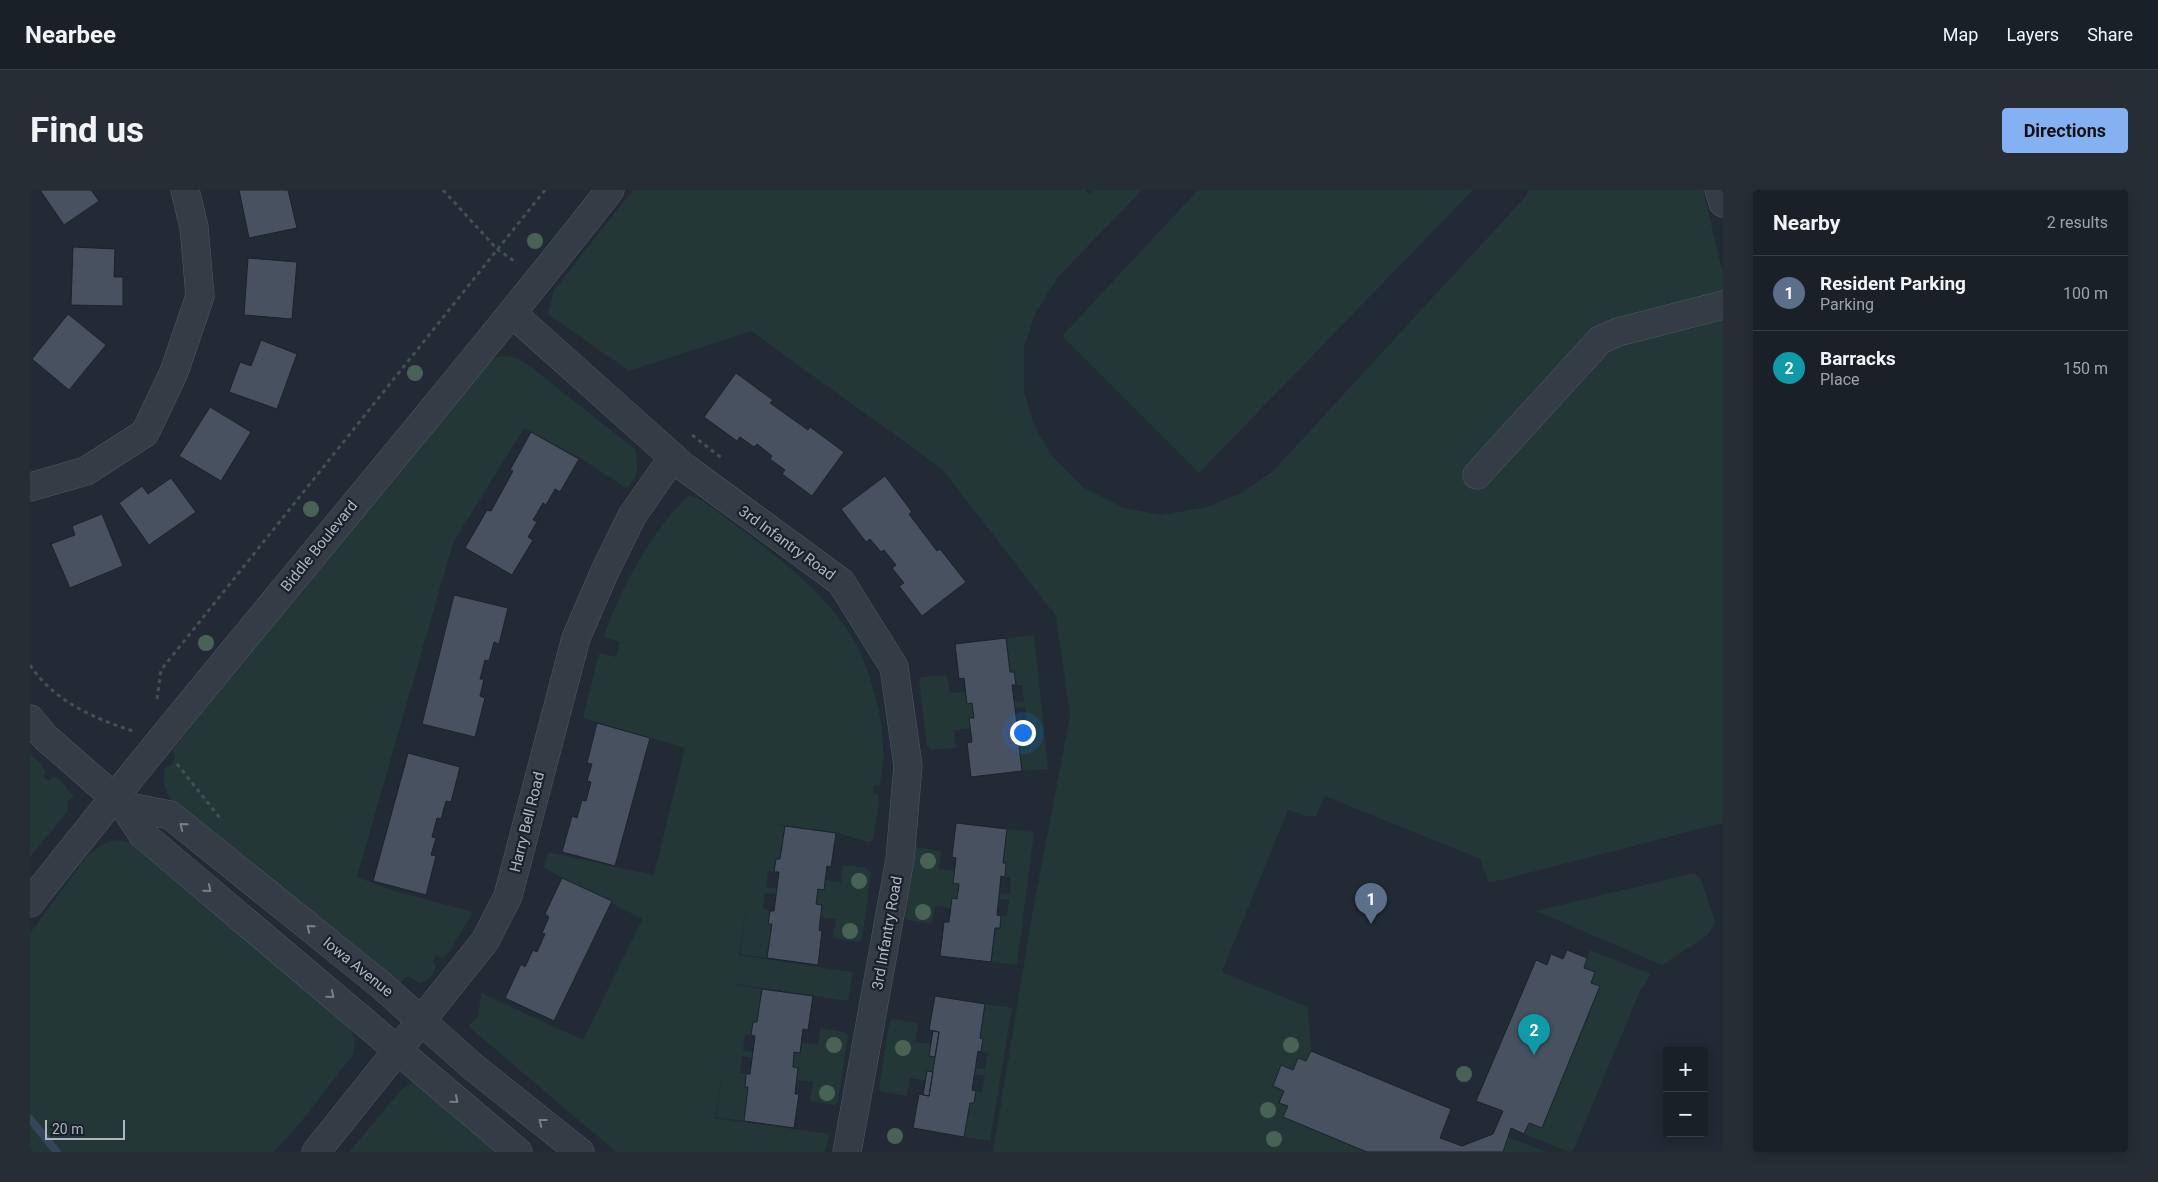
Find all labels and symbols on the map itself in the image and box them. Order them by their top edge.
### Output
street label: Biddle Boulevard [277,497,361,595]
street label: 3rd Infantry Road [735,502,839,584]
your location [1010,720,1036,746]
street label: Harry Bell Road [506,770,548,874]
one-way arrow [180,824,189,832]
street label: 3rd Infantry Road [868,875,906,991]
pin: 1 [1355,883,1387,924]
one-way arrow [202,884,211,893]
one-way arrow [307,925,316,933]
street label: Iowa Avenue [319,933,397,1001]
one-way arrow [326,989,335,998]
pin: 2 [1518,1014,1550,1055]
one-way arrow [450,1094,459,1103]
scale bar [45,1117,125,1140]
one-way arrow [539,1119,548,1127]

